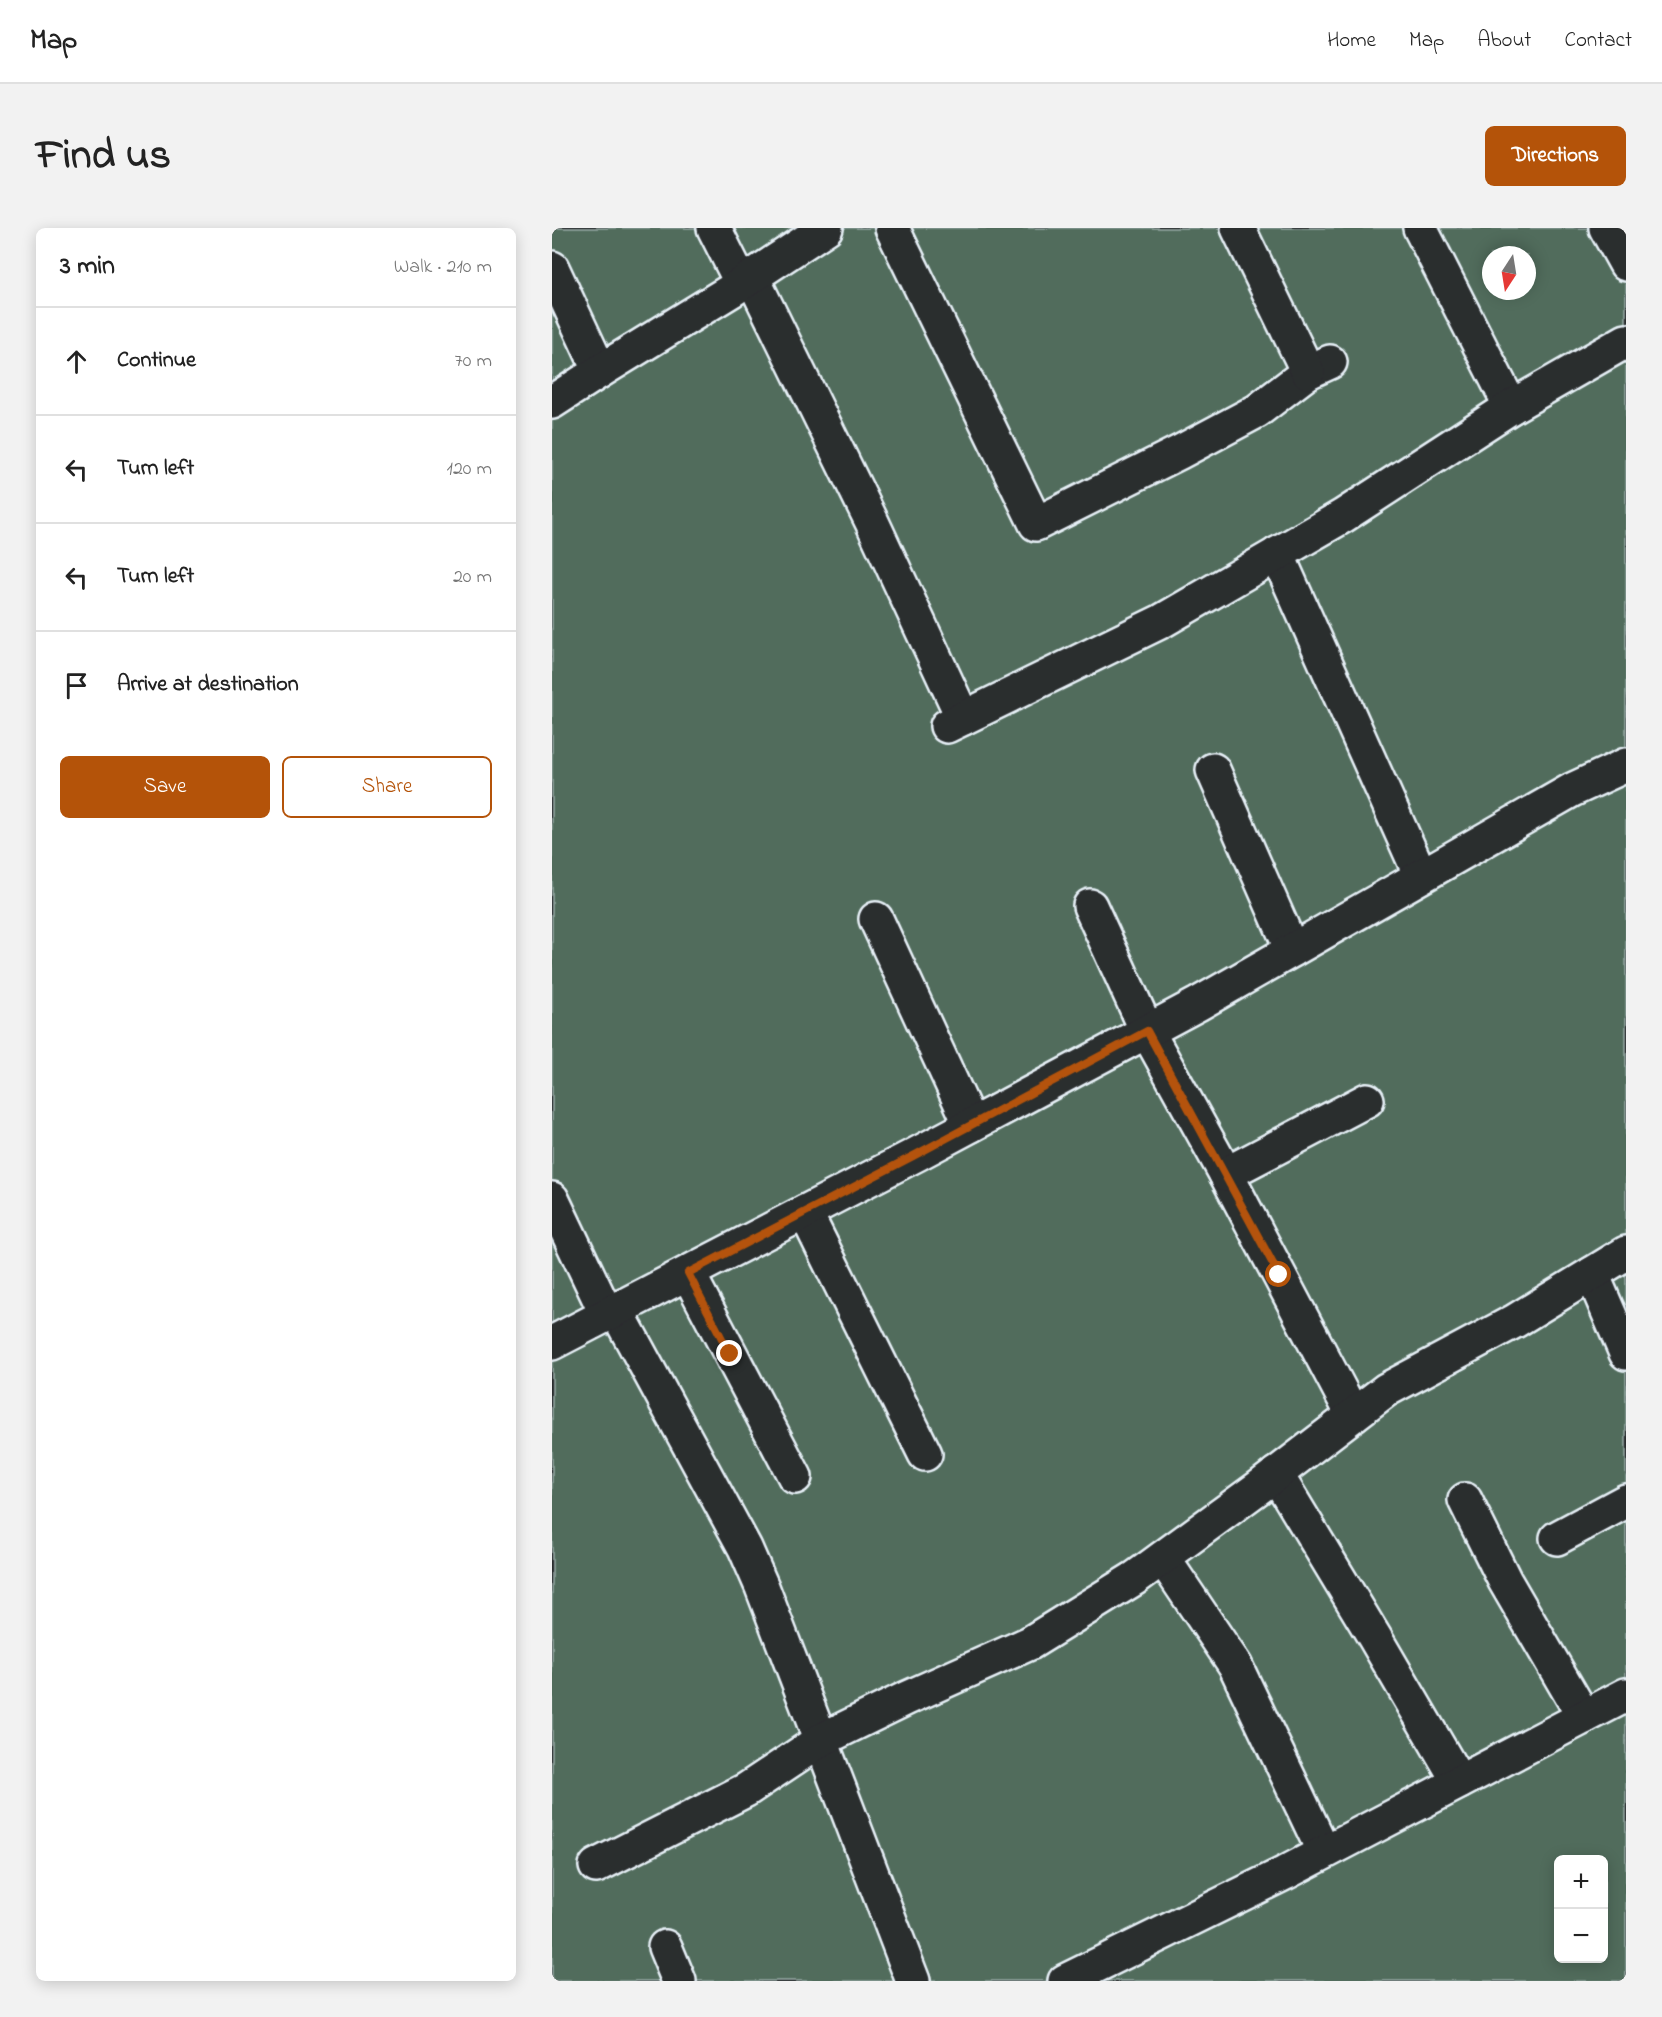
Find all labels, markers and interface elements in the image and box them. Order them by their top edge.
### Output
text: Map [30,21,77,62]
text: Home [1327,26,1376,56]
text: Map [1409,26,1444,56]
text: About [1477,26,1531,56]
text: Contact [1564,26,1632,56]
text: Find us [36,126,171,187]
button: Directions [1485,126,1626,186]
north arrow [1482,246,1536,300]
text: 3 min [60,248,115,286]
text: Walk · 210 m [394,253,492,282]
icon: ahead [60,345,93,378]
text: Continue [117,345,196,377]
text: 70 m [455,347,492,376]
icon: left [60,453,93,486]
text: Turn left [117,453,194,485]
text: 120 m [447,455,492,484]
icon: left [60,561,93,594]
text: Turn left [117,561,194,593]
text: 20 m [453,563,492,592]
icon: arrive [60,669,93,702]
text: Arrive at destination [117,669,299,701]
button: Save [60,756,270,818]
button: Share [282,756,492,818]
route start [1265,1261,1291,1287]
route end [716,1340,742,1366]
map controls [1554,1855,1608,1963]
button: + [1554,1855,1608,1909]
button: − [1554,1909,1608,1963]

